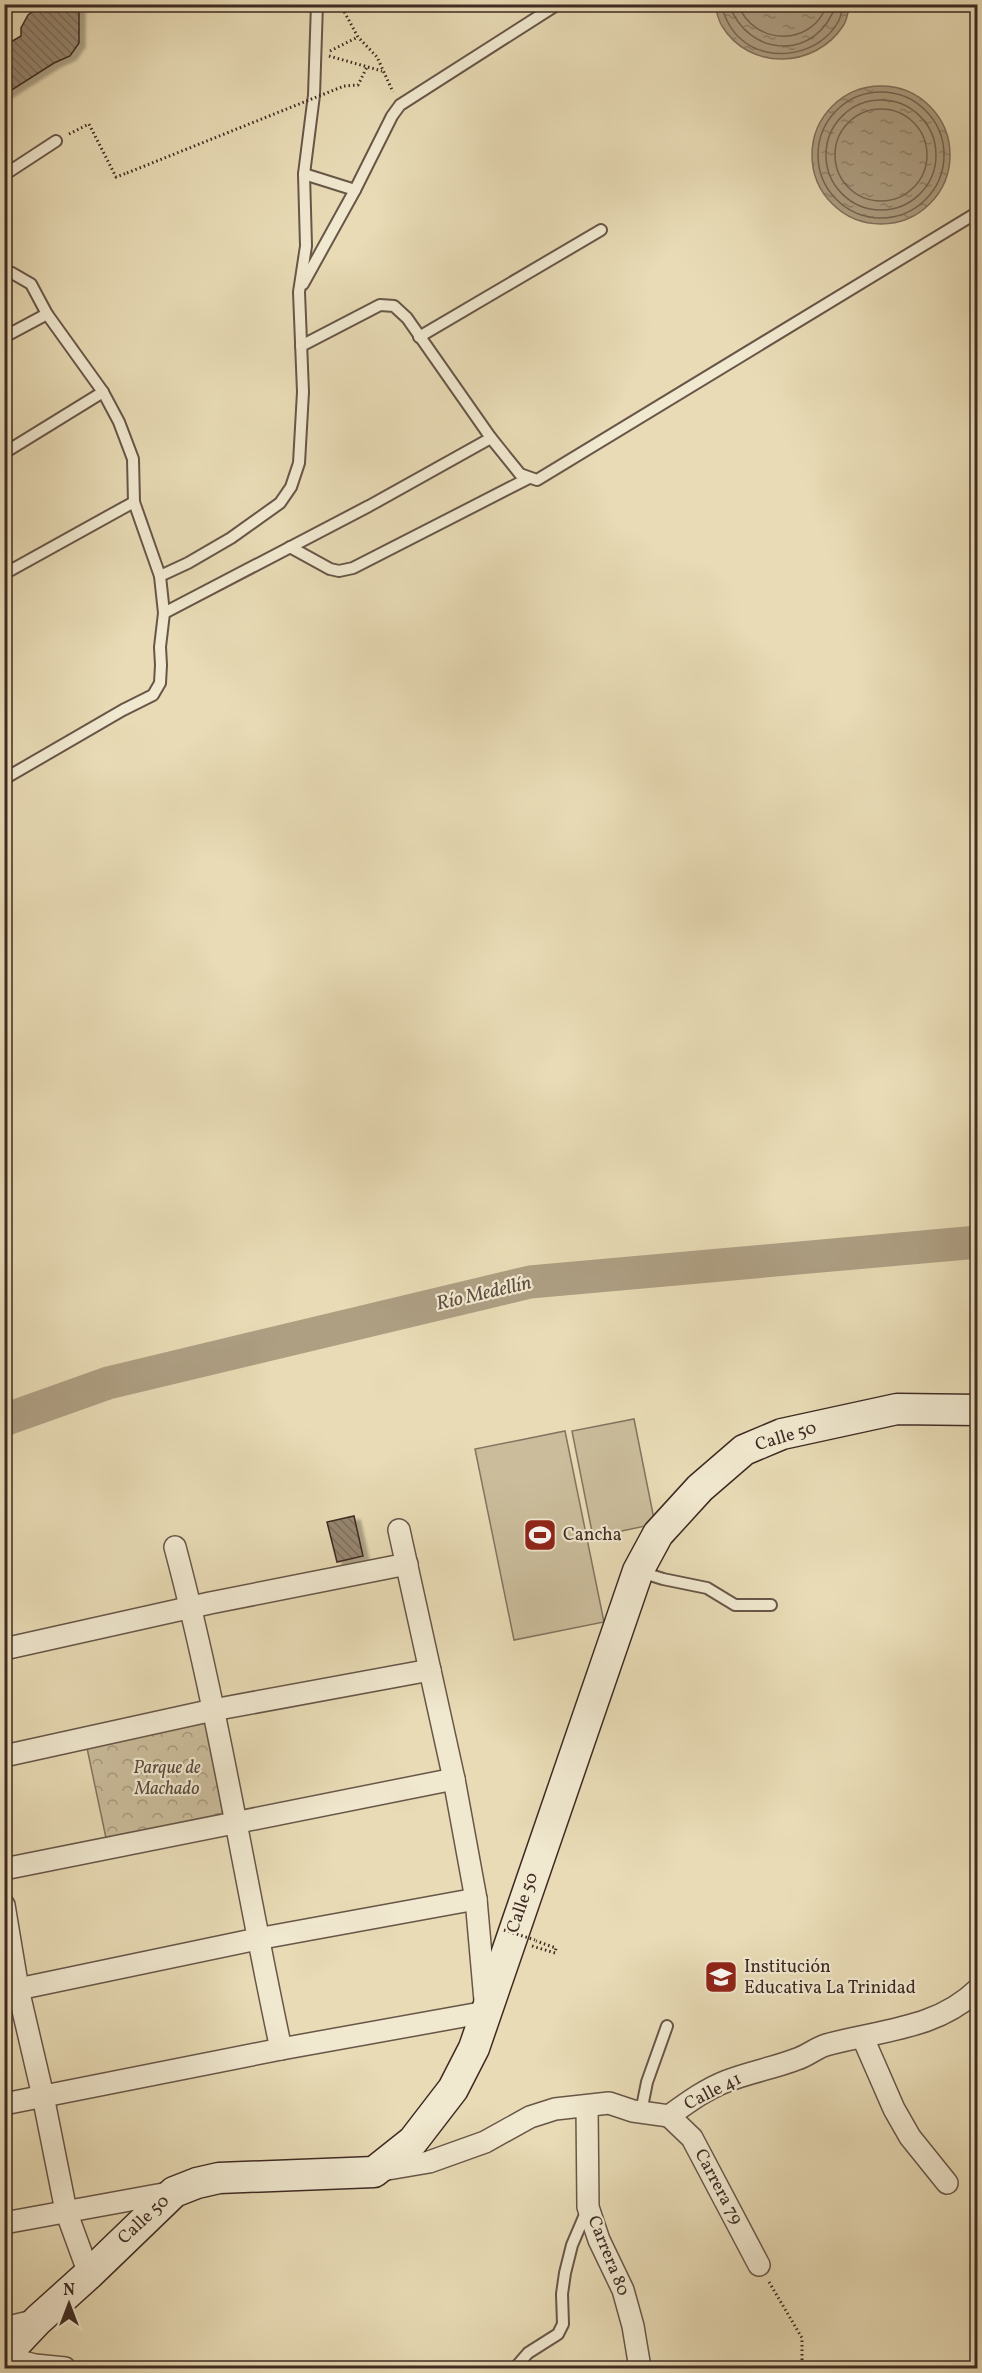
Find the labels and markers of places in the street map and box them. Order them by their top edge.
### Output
sports icon: Cancha [522,1517,558,1553]
place label: Cancha [563,1523,622,1548]
place label: Institución Educativa La Trinidad [744,1955,916,2001]
school or university icon: Institución Educativa La Trinidad [703,1959,739,1995]

